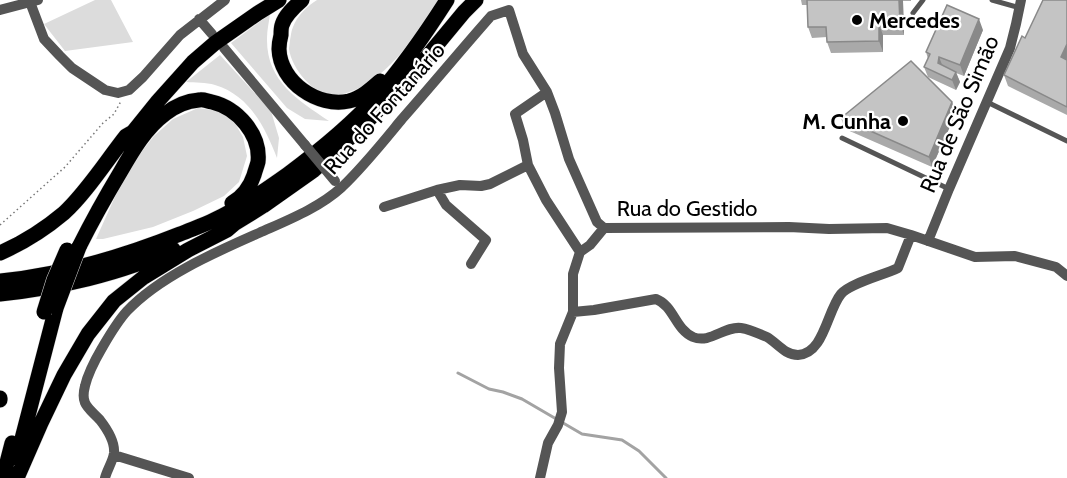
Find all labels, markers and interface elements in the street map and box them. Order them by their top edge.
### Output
place label: Mercedes [869,7,960,34]
marker: Mercedes [850,13,864,27]
street label: Rua de São Simão [914,31,1005,197]
street label: Rua do Fontanário [318,37,451,180]
place label: M. Cunha [802,108,891,135]
marker: M. Cunha [896,114,910,128]
street label: Rua do Gestido [617,195,757,222]

